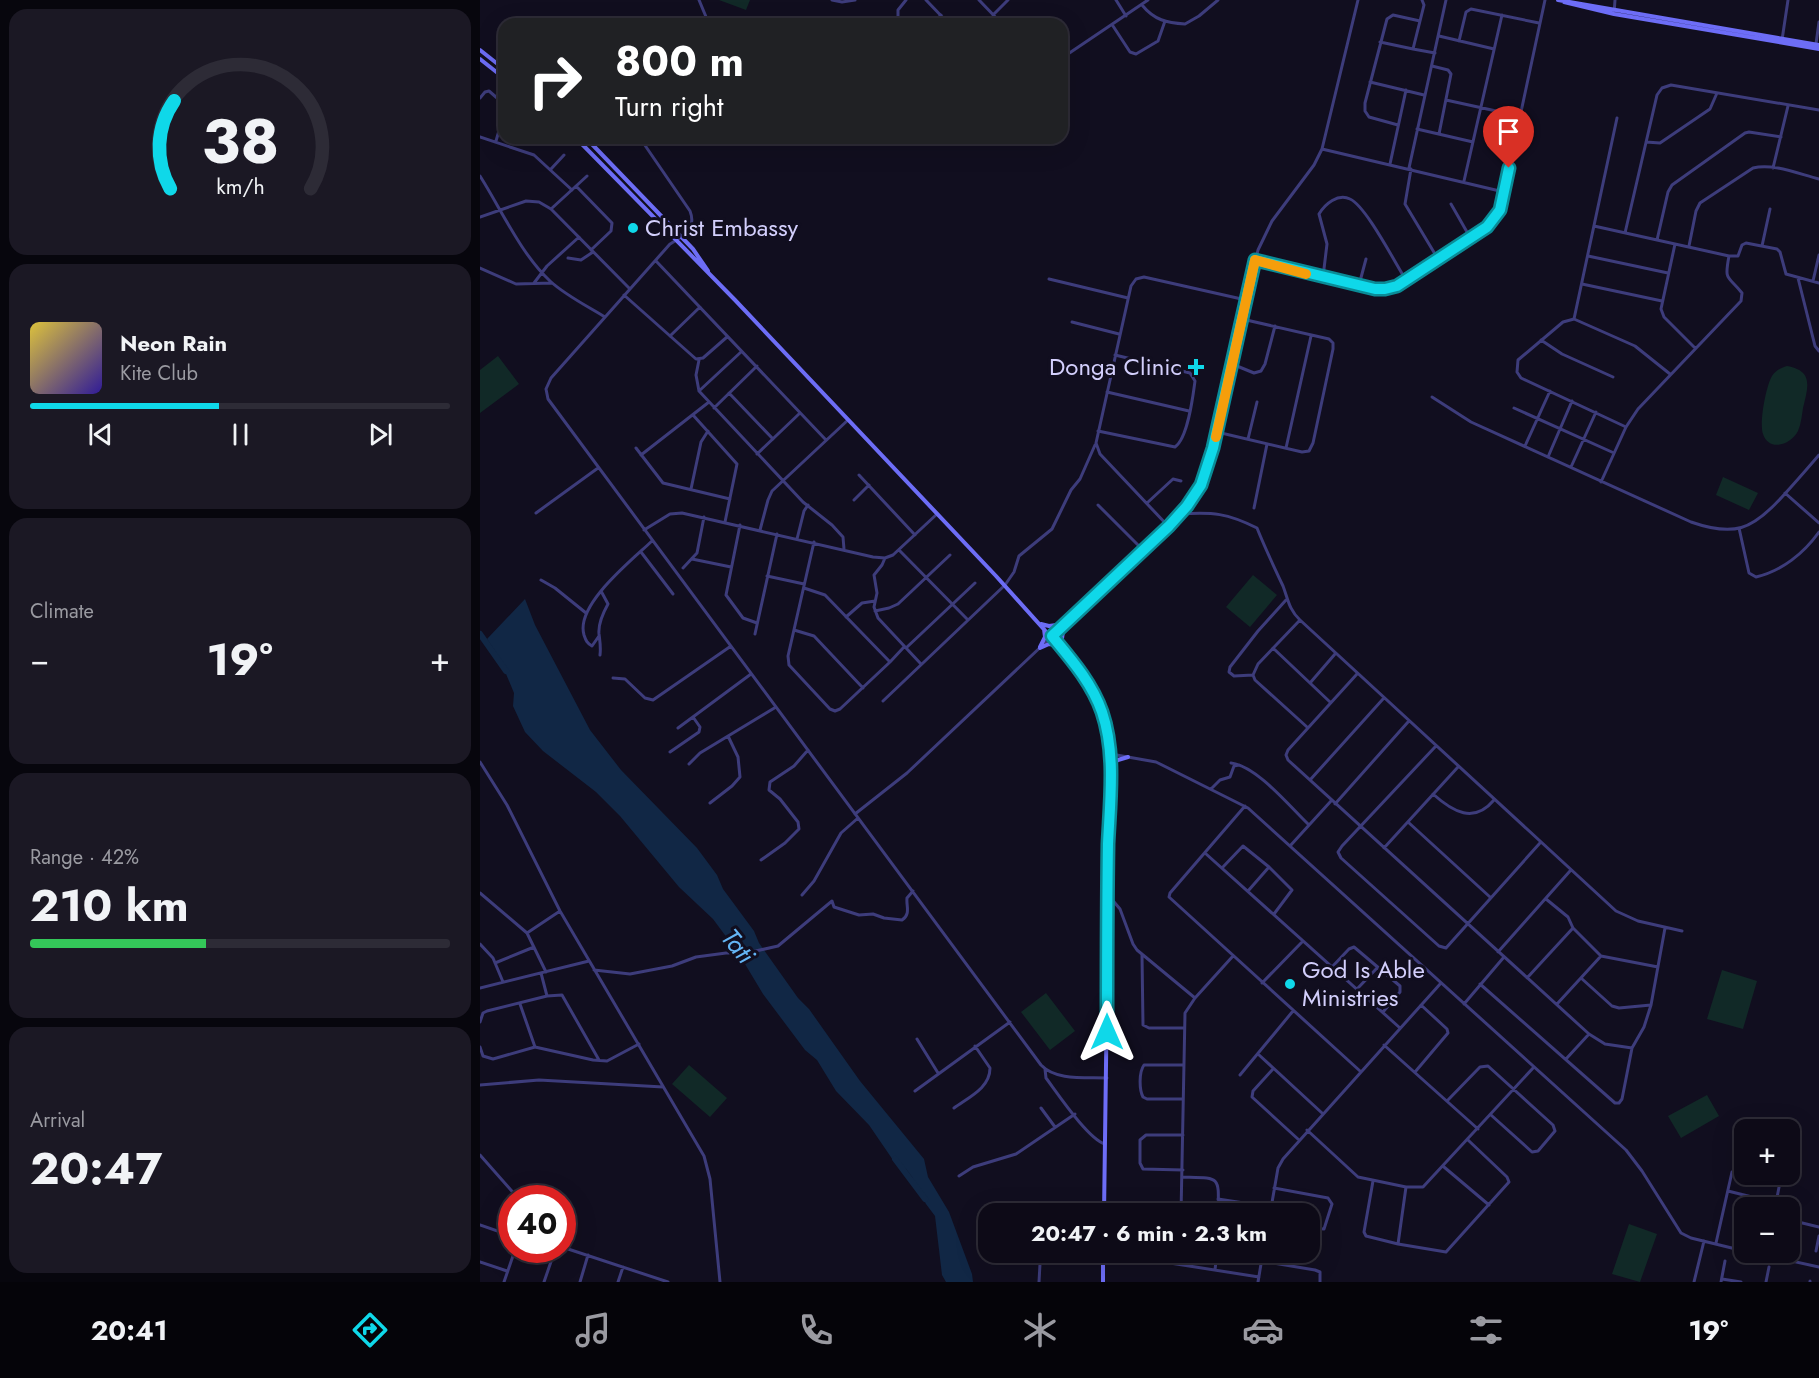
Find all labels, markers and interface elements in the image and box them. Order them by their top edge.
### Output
text: 800 m [615,31,744,92]
icon: right [516,42,594,120]
text: Turn right [615,87,723,126]
text: 38 [201,96,279,186]
pin [1483,106,1534,168]
icon: arrive [1492,115,1525,148]
text: km/h [216,171,264,202]
place label: Christ Embassy [645,210,799,245]
marker: Christ Embassy [626,221,640,235]
text: Neon Rain [120,327,227,359]
place label: Donga Clinic [1049,349,1182,384]
marker: Donga Clinic [1187,358,1205,376]
text: Kite Club [120,359,198,388]
icon: previous [84,418,117,451]
icon: pause [224,418,257,451]
icon: next [364,418,397,451]
text: Climate [30,597,94,626]
text: 19° [206,627,273,692]
text: − [30,636,49,683]
text: + [430,636,450,683]
text: Range · 42% [30,843,139,872]
text: 210 km [30,873,189,938]
water label: Tati [712,920,764,972]
place label: God Is Able Ministries [1302,952,1425,1015]
marker: God Is Able Ministries [1283,977,1297,991]
position arrow [1075,1000,1139,1064]
text: Arrival [30,1106,85,1135]
map controls [1734,1119,1800,1263]
button: + [1734,1119,1800,1185]
text: 20:47 [30,1136,162,1201]
speed limit sign: 40 [498,1185,576,1263]
button: − [1734,1197,1800,1263]
text: 20:47 · 6 min · 2.3 km [1031,1217,1267,1249]
icon: directions [349,1309,391,1351]
icon: music [572,1309,614,1351]
icon: phone [795,1309,837,1351]
icon: climate [1019,1309,1061,1351]
icon: car [1242,1309,1284,1351]
icon: filters [1465,1309,1507,1351]
text: 20:41 [91,1311,168,1350]
text: 19° [1688,1311,1728,1350]

